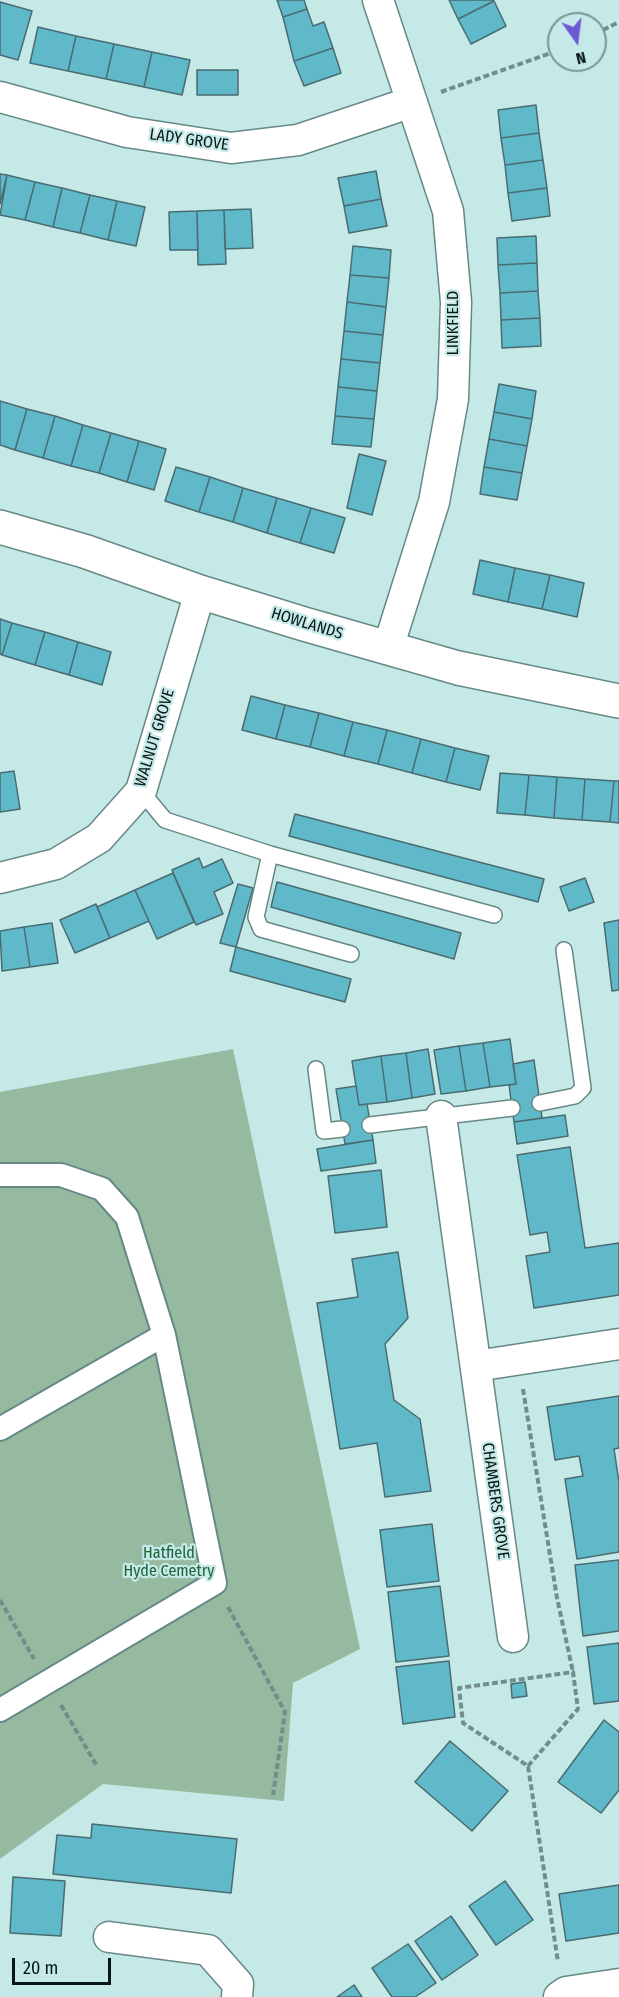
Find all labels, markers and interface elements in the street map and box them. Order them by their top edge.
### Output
north arrow [547,12,607,72]
text: N [574,48,588,68]
street label: LADY GROVE [148,125,230,155]
street label: LINKFIELD [444,291,464,355]
street label: HOWLANDS [269,604,345,644]
street label: WALNUT GROVE [131,687,179,789]
street label: CHAMBERS GROVE [477,1441,513,1561]
park label: Hatfield Hyde Cemetry [124,1544,214,1582]
scale bar [15,1946,114,1984]
text: 20 m [23,1957,58,1979]

